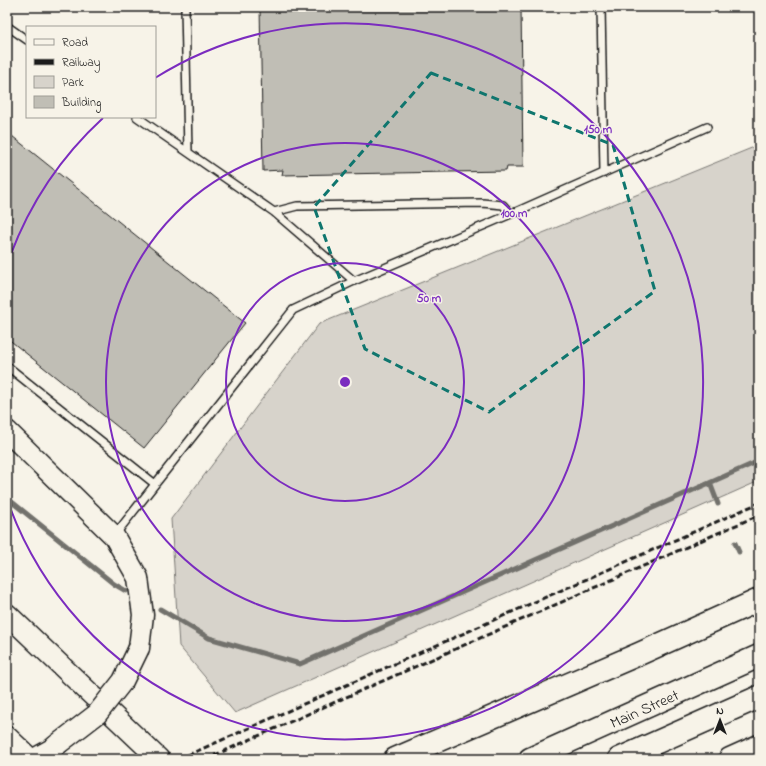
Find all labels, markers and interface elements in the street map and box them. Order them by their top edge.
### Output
legend [26,26,156,118]
text: Road [62,34,88,52]
text: Railway [62,54,101,73]
text: Park [62,74,84,92]
text: Building [61,94,101,113]
text: 150 m [584,121,613,139]
text: 100 m [501,205,528,223]
text: 50 m [417,290,442,308]
centre of rings [338,375,352,389]
street label: Main Street [606,684,684,736]
north arrow [700,700,740,740]
text: N [716,703,724,719]

